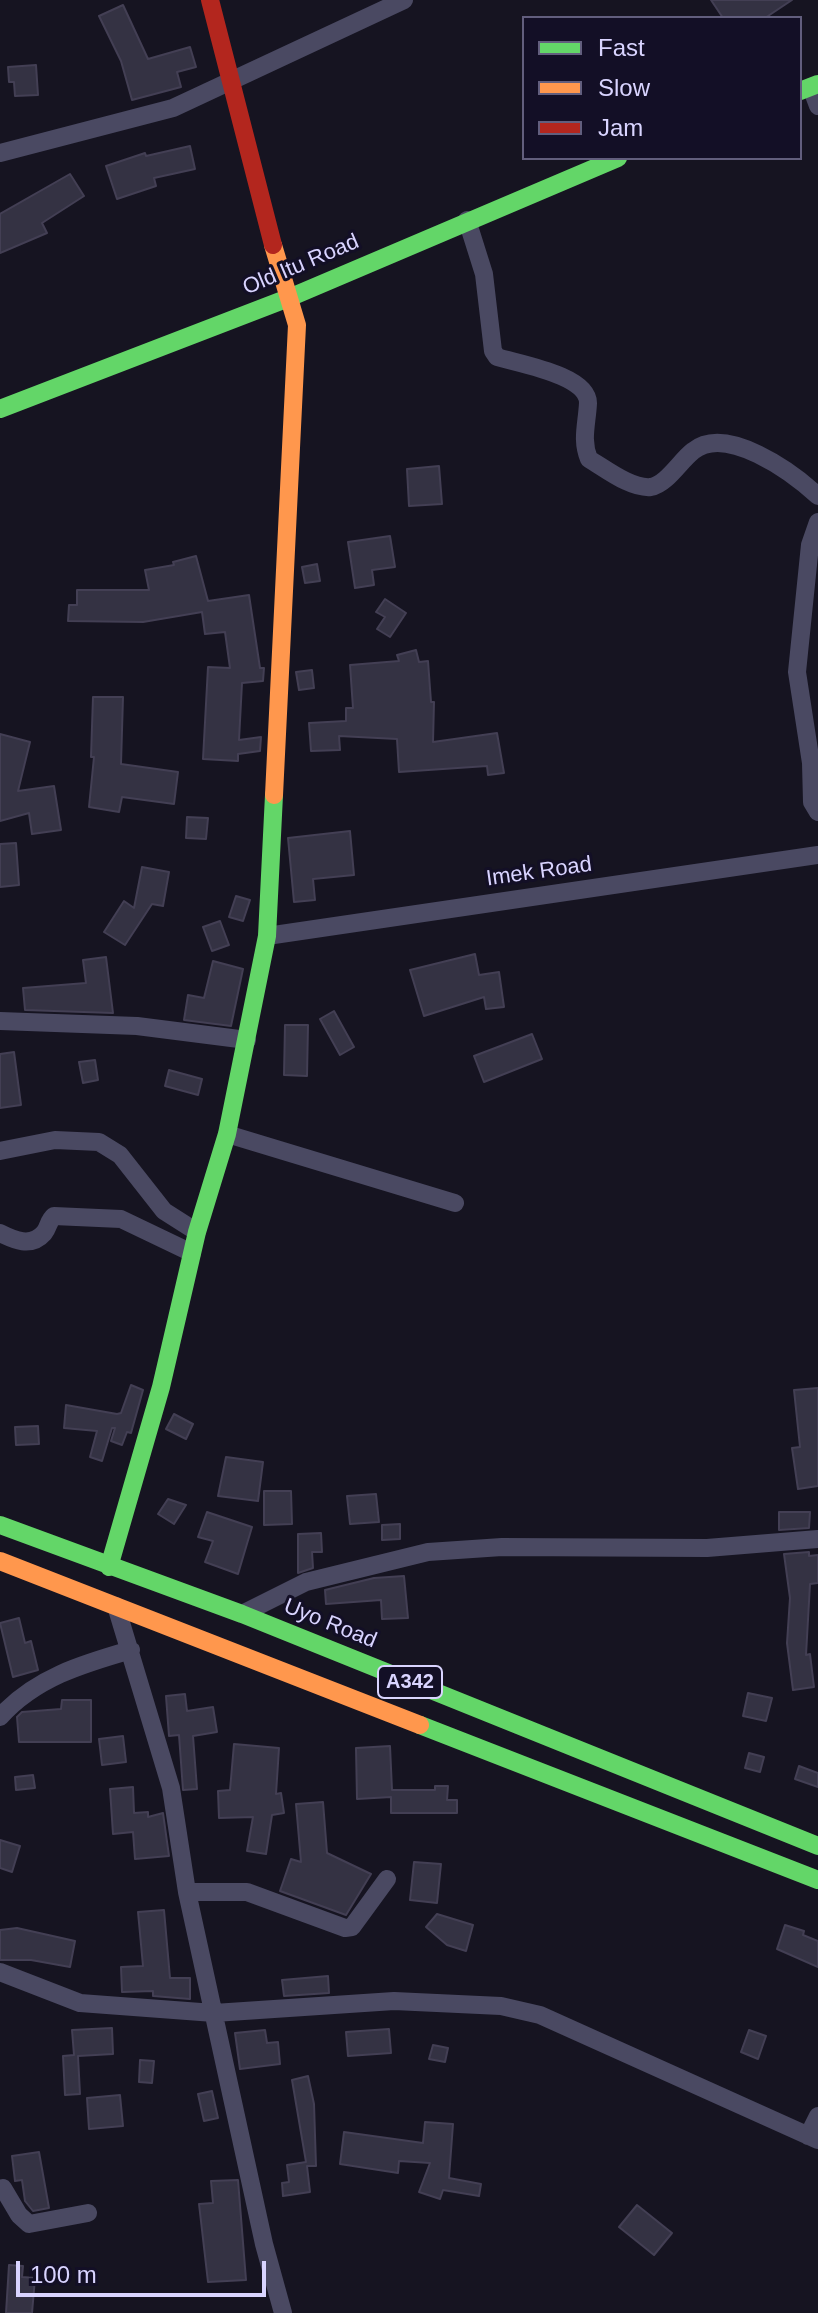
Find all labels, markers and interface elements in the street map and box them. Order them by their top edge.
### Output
legend [522,16,802,160]
text: Fast [598,34,645,61]
text: Slow [598,74,650,101]
text: Jam [598,114,643,141]
street label: Old Itu Road [239,229,363,301]
street label: Imek Road [484,852,594,892]
street label: Uyo Road [280,1593,380,1655]
road number: A342 [378,1666,442,1698]
scale bar [20,2245,270,2295]
text: 100 m [30,2261,97,2288]

